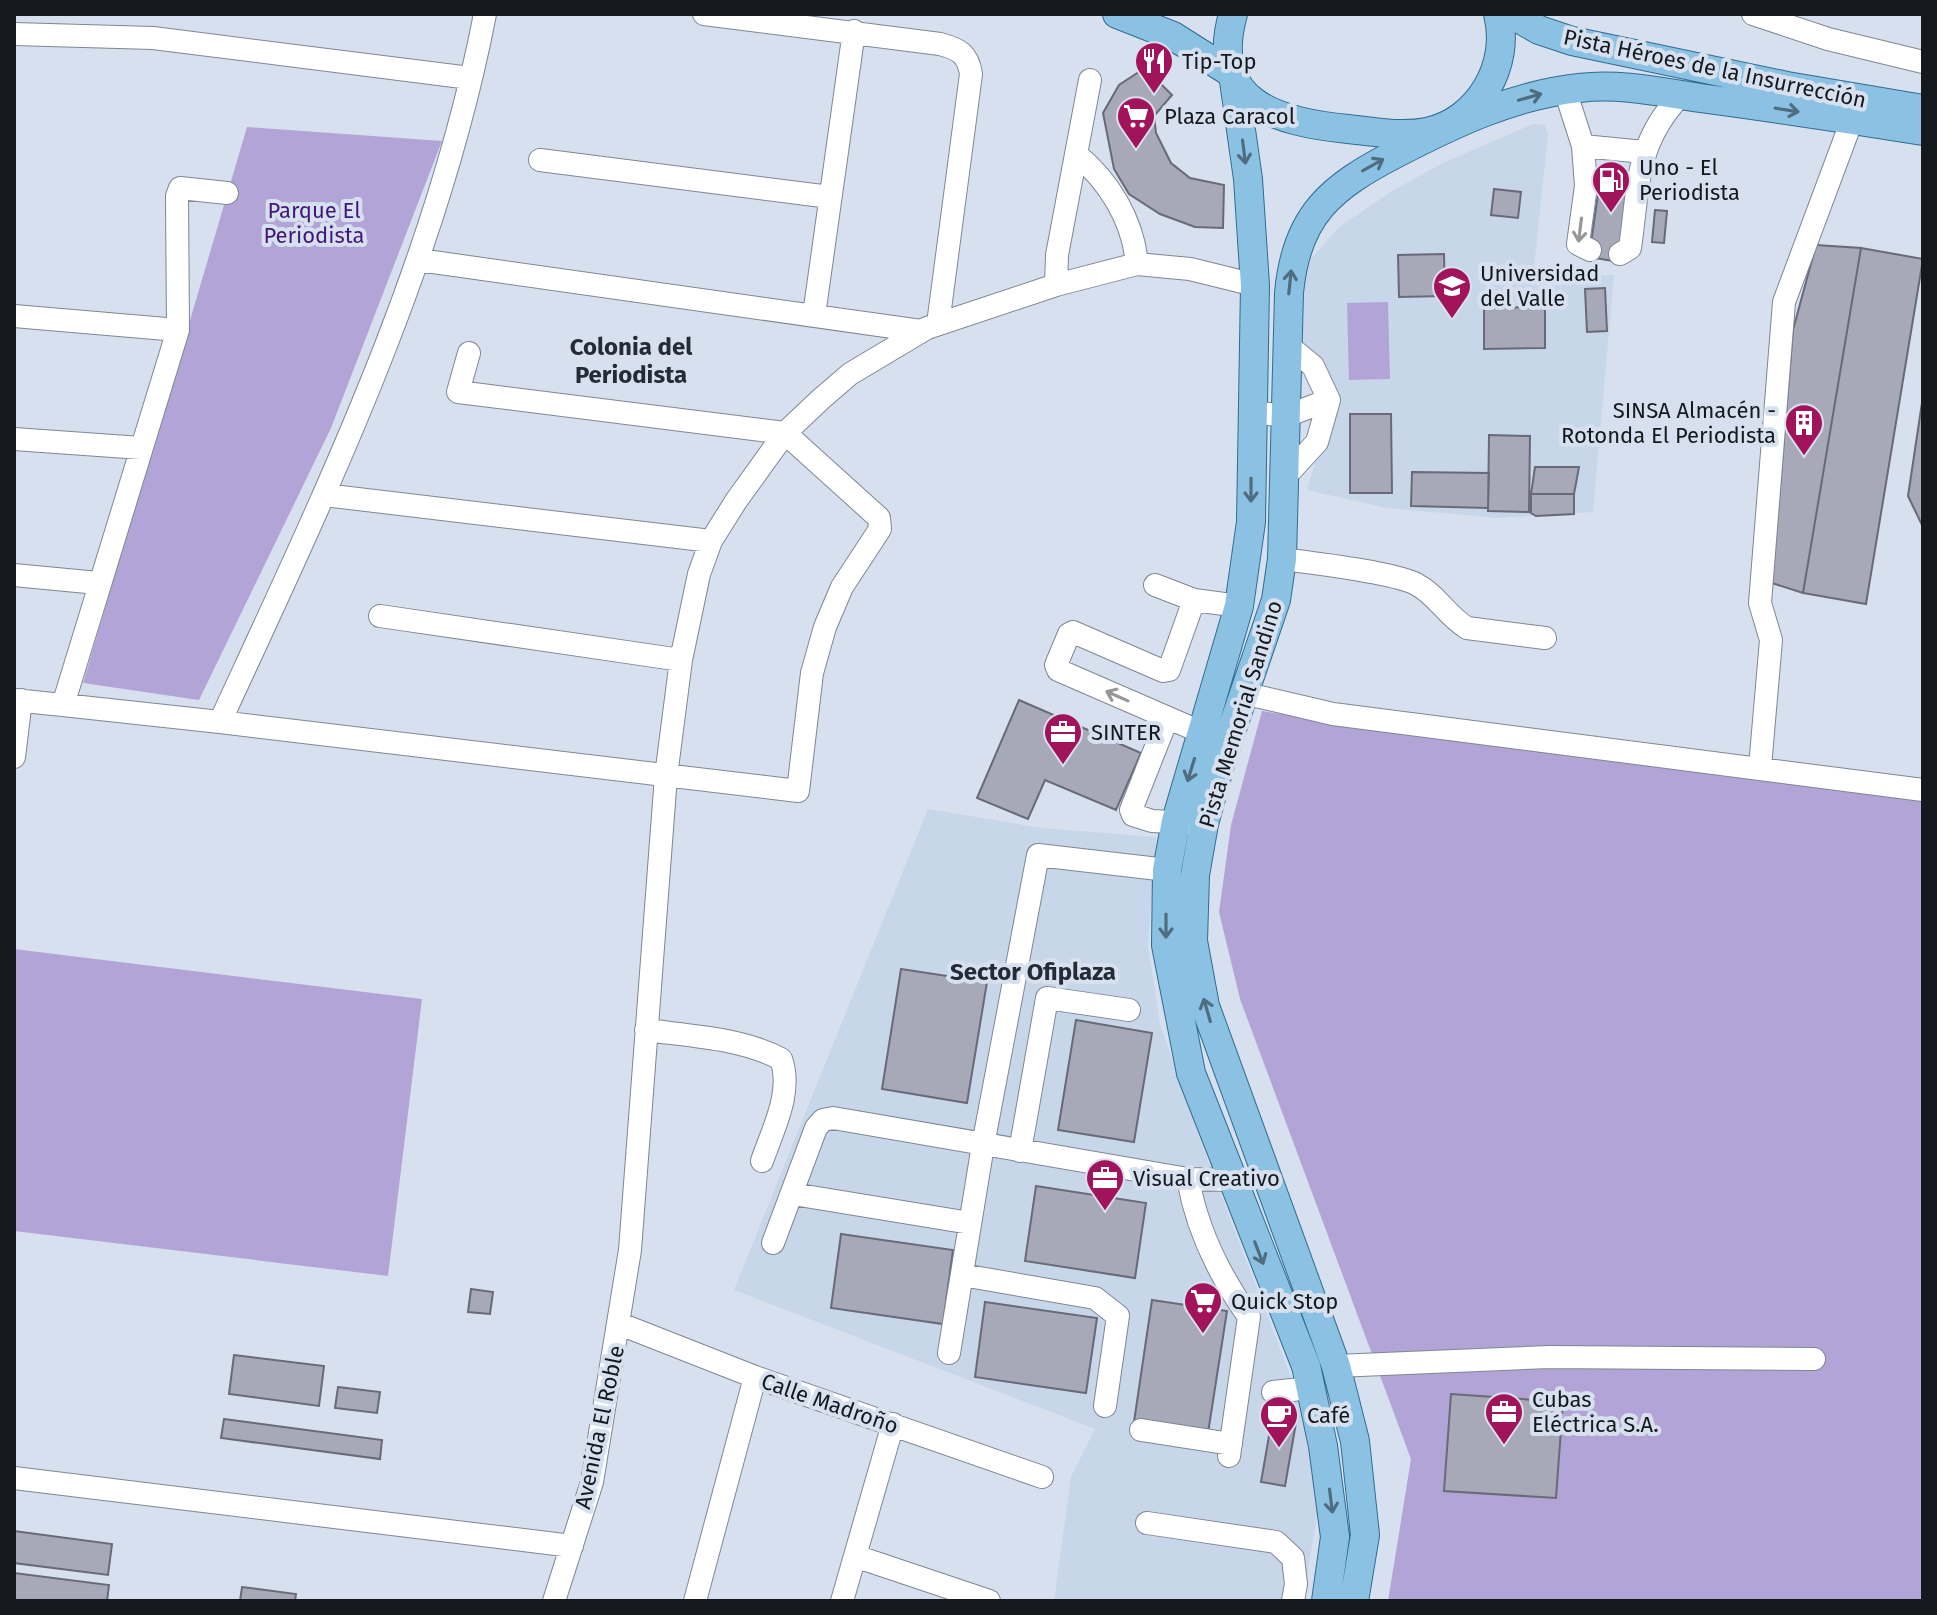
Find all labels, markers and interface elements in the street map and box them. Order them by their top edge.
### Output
street label: Pista Héroes de la Insurrección [1561,23,1869,114]
restaurant icon: Tip-Top [1133,40,1175,95]
place label: Tip-Top [1182,48,1257,75]
one-way arrow [1516,89,1542,104]
supermarket icon: Plaza Caracol [1115,95,1157,150]
place label: Plaza Caracol [1164,103,1295,130]
one-way arrow [1774,103,1799,118]
one-way arrow [1237,138,1252,165]
place label: Uno - El Periodista [1639,154,1740,206]
one-way arrow [1361,157,1384,173]
fuel station icon: Uno - El Periodista [1590,159,1632,214]
park label: Parque El Periodista [263,197,365,249]
one-way arrow [1572,217,1587,242]
place label: Universidad del Valle [1480,260,1599,312]
school or university icon: Universidad del Valle [1431,265,1473,320]
one-way arrow [1283,269,1298,296]
district label: Colonia del Periodista [570,333,693,389]
place label: SINSA Almacén - Rotonda El Periodista [1561,397,1776,449]
building icon: SINSA Almacén - Rotonda El Periodista [1783,402,1825,457]
one-way arrow [1243,476,1259,503]
street label: Pista Memorial Sandino [1193,597,1288,831]
one-way arrow [1105,688,1129,703]
office icon: SINTER [1042,711,1084,766]
place label: SINTER [1091,719,1161,746]
one-way arrow [1183,757,1198,783]
one-way arrow [1158,912,1174,939]
district label: Sector Ofiplaza [950,958,1116,986]
one-way arrow [1198,997,1213,1023]
office icon: Visual Creativo [1084,1157,1126,1212]
place label: Visual Creativo [1133,1165,1280,1192]
one-way arrow [1253,1240,1267,1265]
supermarket icon: Quick Stop [1182,1280,1224,1335]
place label: Quick Stop [1231,1288,1338,1315]
street label: Avenida El Roble [569,1343,630,1511]
street label: Calle Madroño [758,1367,902,1440]
place label: Cubas Eléctrica S.A. [1532,1386,1659,1438]
office icon: Cubas Eléctrica S.A. [1483,1391,1525,1446]
cafe icon: Café [1258,1394,1300,1449]
place label: Café [1307,1402,1350,1429]
one-way arrow [1324,1488,1339,1513]

